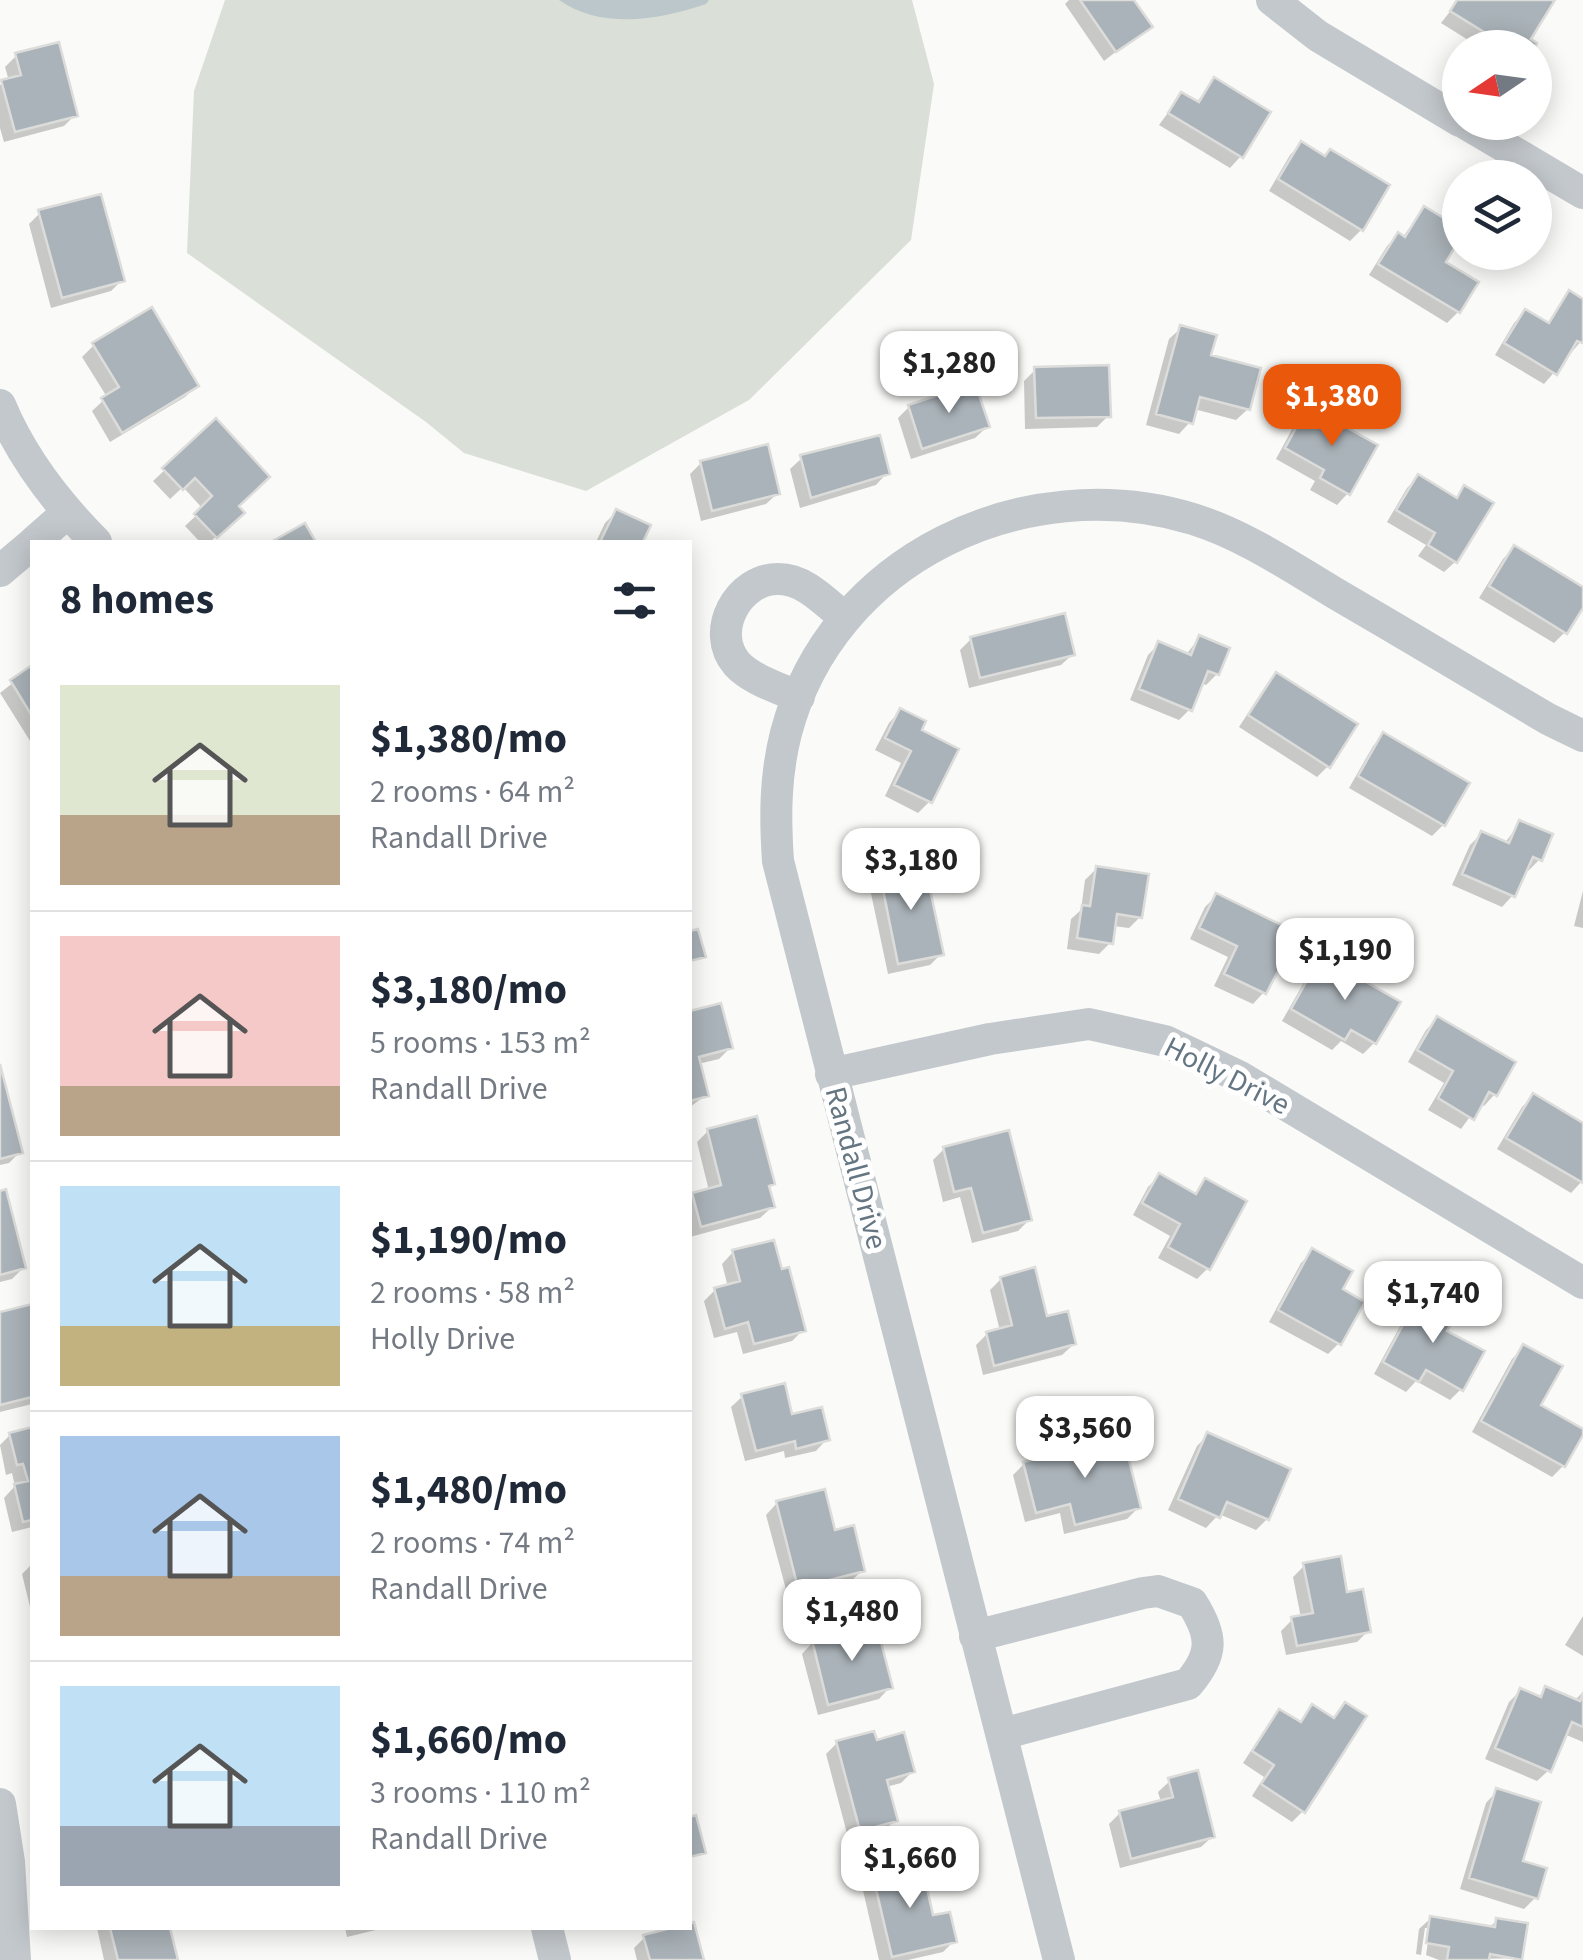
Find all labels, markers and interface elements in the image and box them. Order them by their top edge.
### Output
north arrow [1442,30,1552,140]
map controls [1442,30,1552,270]
button: layers [1442,160,1552,270]
pin: $1,280 [868,331,1030,416]
text: $1,280 [902,340,996,386]
pin: $1,380 [1251,364,1413,449]
text: $1,380 [1285,373,1379,419]
text: 8 homes [60,570,214,630]
icon: filters [607,573,662,628]
text: $1,380/mo [370,709,567,769]
icon: home [140,725,260,845]
text: 2 rooms · 64 m² [370,769,575,815]
text: Randall Drive [370,815,548,861]
pin: $3,180 [830,828,992,913]
text: $3,180 [864,837,958,883]
pin: $1,190 [1264,918,1426,1003]
text: $1,190 [1298,927,1392,973]
text: $3,180/mo [370,960,567,1020]
icon: home [140,976,260,1096]
text: 5 rooms · 153 m² [370,1020,591,1066]
street label: Holly Drive [1157,1026,1297,1126]
text: Randall Drive [370,1066,548,1112]
street label: Randall Drive [814,1082,898,1254]
text: $1,190/mo [370,1210,567,1270]
icon: home [140,1226,260,1346]
pin: $1,740 [1352,1261,1514,1346]
text: 2 rooms · 58 m² [370,1270,575,1316]
text: $1,740 [1386,1270,1480,1316]
text: Holly Drive [370,1316,515,1362]
pin: $3,560 [1004,1396,1166,1481]
text: $3,560 [1038,1405,1132,1451]
text: $1,480/mo [370,1460,567,1520]
icon: home [140,1476,260,1596]
text: 2 rooms · 74 m² [370,1520,575,1566]
text: Randall Drive [370,1566,548,1612]
pin: $1,480 [771,1579,933,1664]
text: $1,480 [805,1588,899,1634]
text: $1,660/mo [370,1710,567,1770]
icon: home [140,1726,260,1846]
text: 3 rooms · 110 m² [370,1770,591,1816]
text: Randall Drive [370,1816,548,1862]
pin: $1,660 [829,1826,991,1911]
text: $1,660 [863,1835,957,1881]

